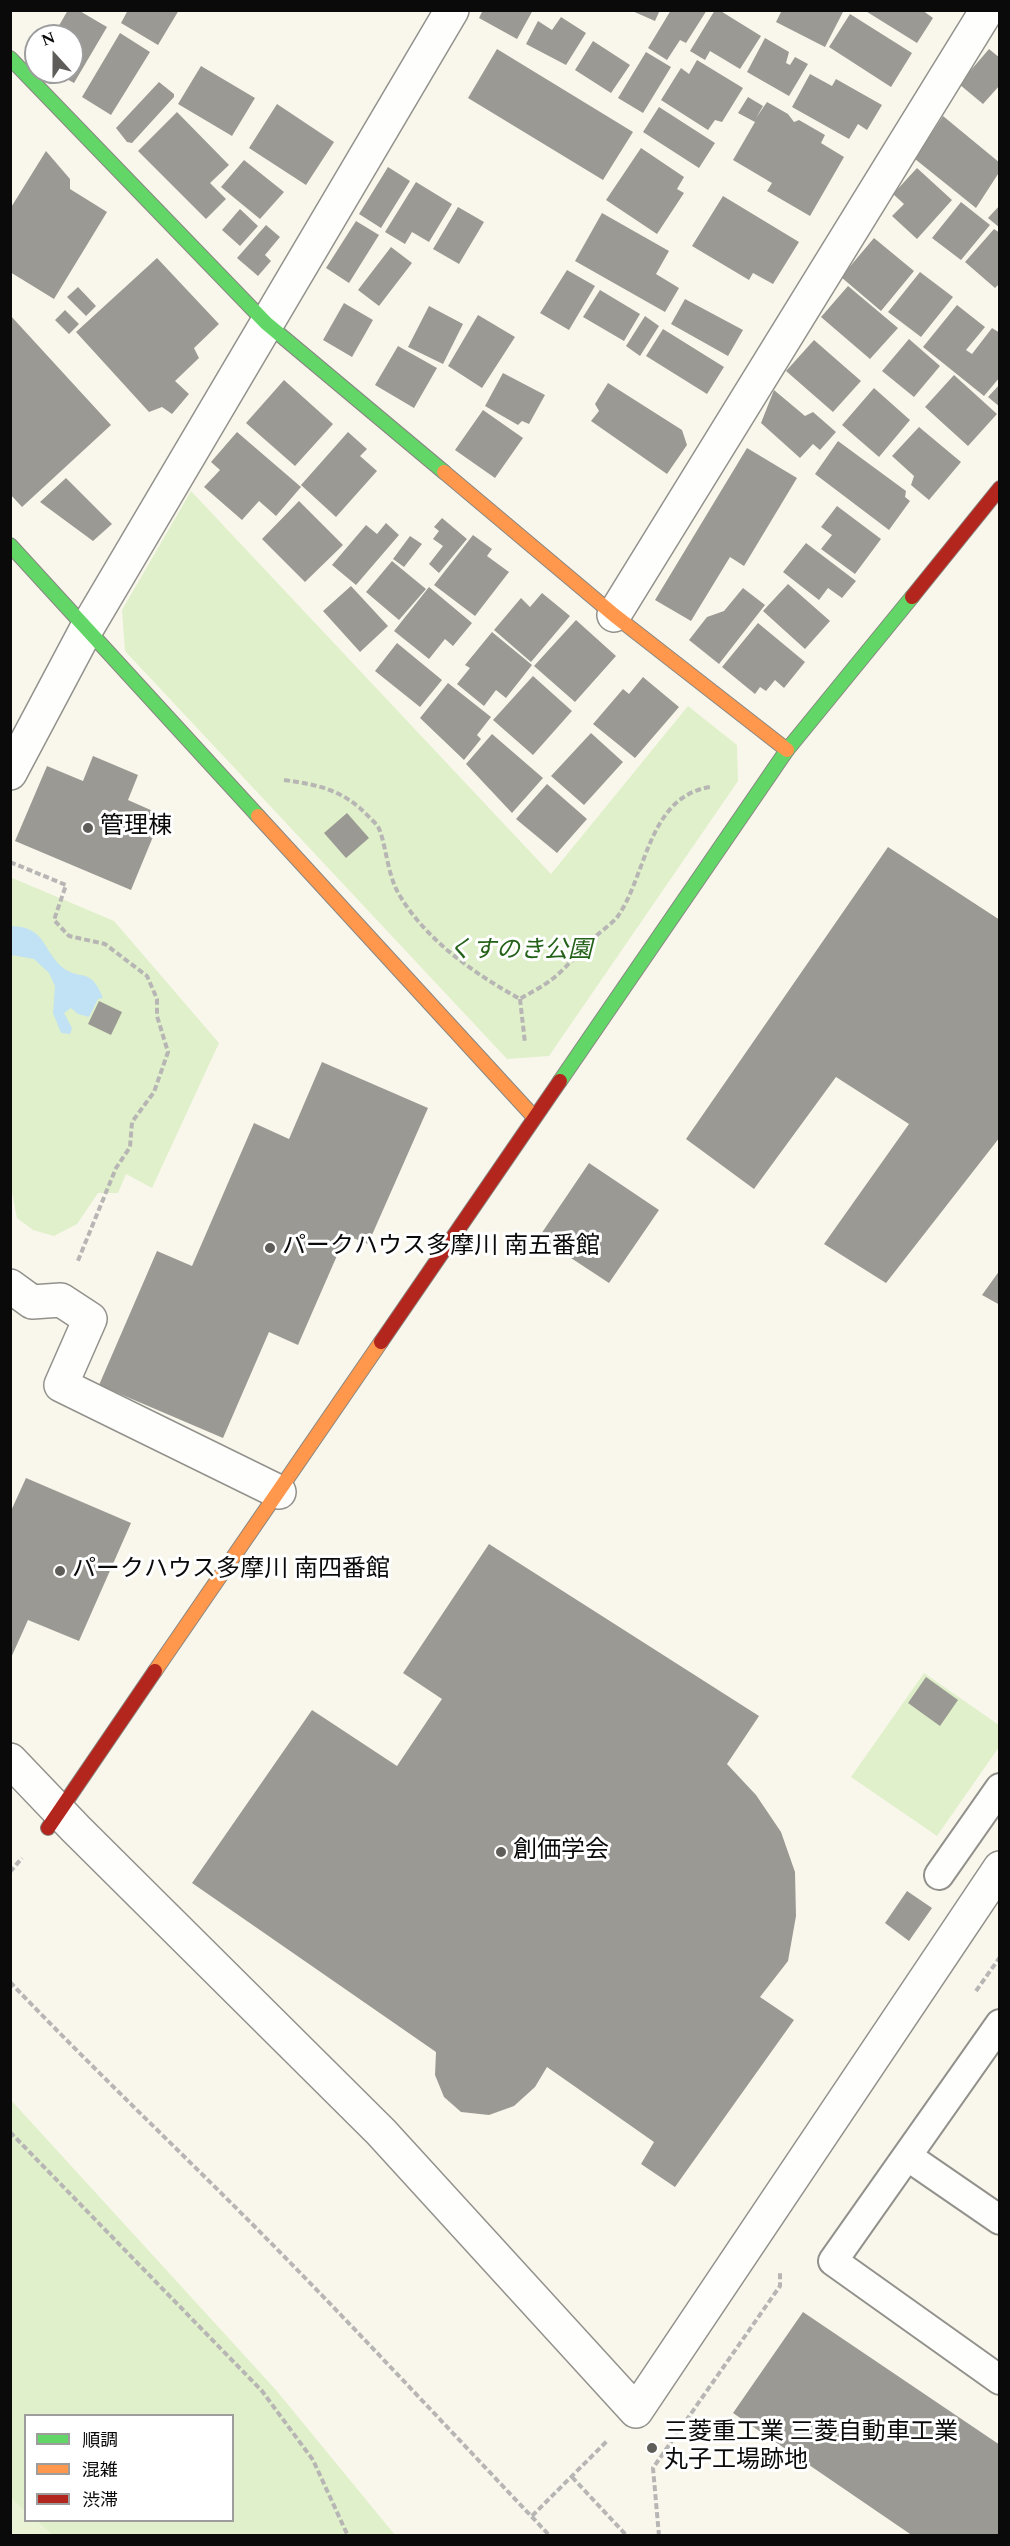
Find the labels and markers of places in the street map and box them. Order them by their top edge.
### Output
place label: 管理棟 [100,814,172,842]
marker: 管理棟 [81,821,95,835]
place label: パークハウス多摩川 南五番館 [282,1234,600,1262]
marker: パークハウス多摩川 南五番館 [263,1241,277,1255]
place label: パークハウス多摩川 南四番館 [72,1557,390,1585]
marker: パークハウス多摩川 南四番館 [53,1564,67,1578]
place label: 創価学会 [513,1838,609,1866]
marker: 創価学会 [494,1845,508,1859]
place label: 三菱重工業 三菱自動車工業 丸子工場跡地 [664,2420,958,2476]
marker: 三菱重工業 三菱自動車工業 丸子工場跡地 [645,2441,659,2455]

